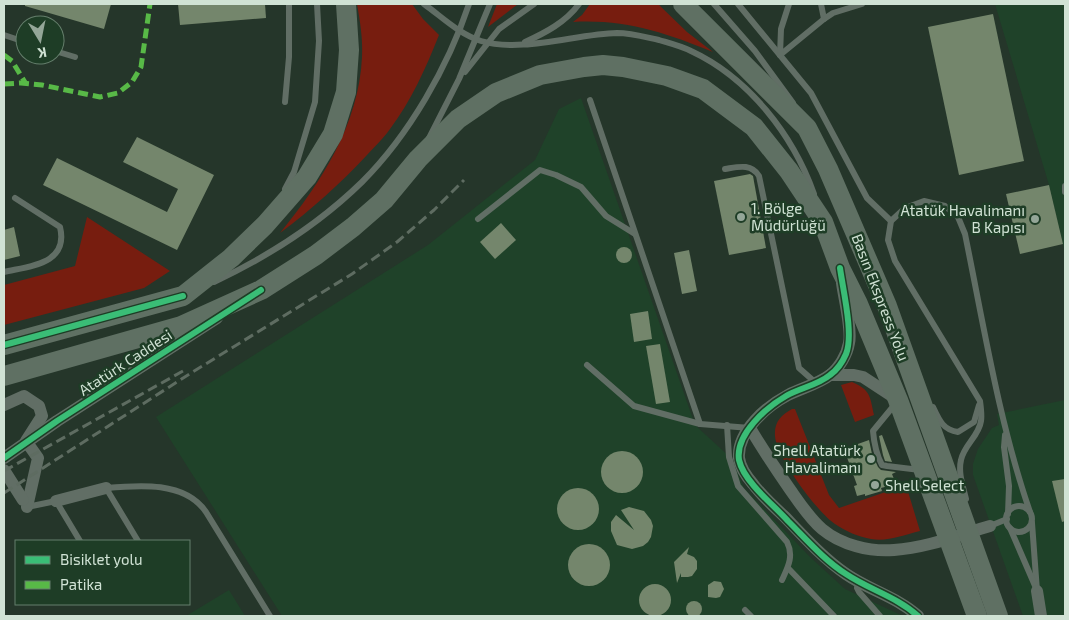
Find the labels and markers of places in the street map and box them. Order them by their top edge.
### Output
place label: 1. Bölge Müdürlüğü [751,199,826,234]
place label: Atatük Havalimanı B Kapısı [900,201,1025,236]
marker: 1. Bölge Müdürlüğü [735,211,747,223]
marker: Atatük Havalimanı B Kapısı [1029,213,1041,225]
place label: Shell Atatürk Havalimanı [773,441,861,476]
marker: Shell Atatürk Havalimanı [865,453,877,465]
place label: Shell Select [885,476,964,494]
marker: Shell Select [869,479,881,491]

